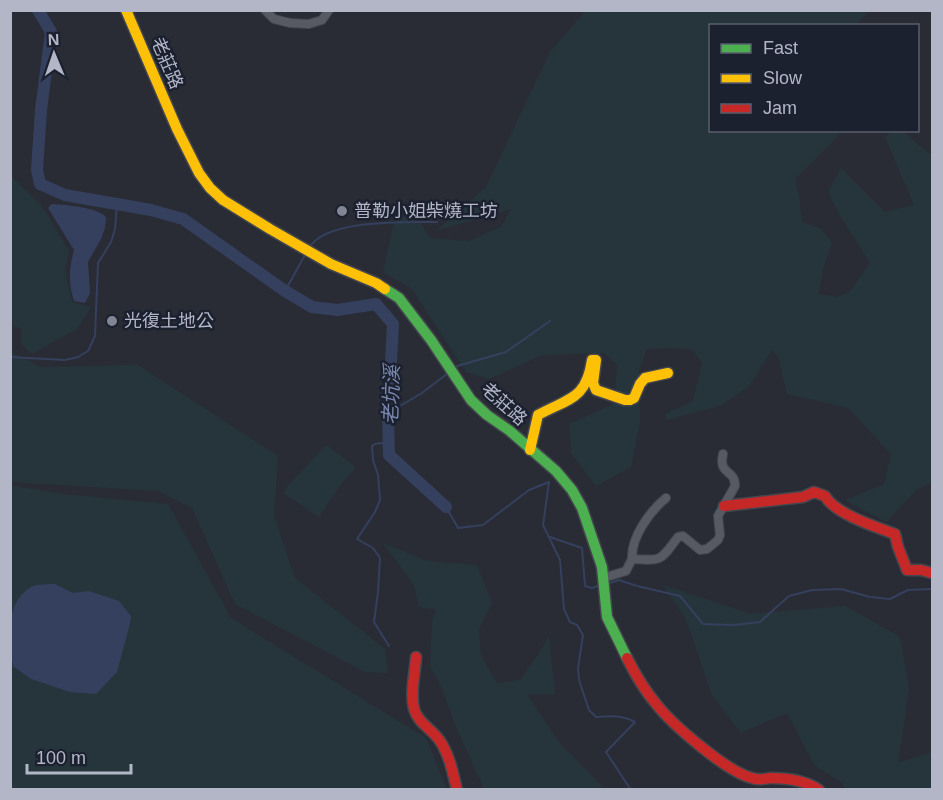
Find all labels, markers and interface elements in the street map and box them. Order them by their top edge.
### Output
north arrow [24,24,84,84]
legend [709,24,919,132]
text: N [47,31,60,48]
street label: 老莊路 [147,34,187,92]
text: Fast [763,38,798,58]
text: Slow [763,68,803,88]
text: Jam [763,98,797,118]
place label: 普勒小姐柴燒工坊 [354,201,498,221]
marker: 普勒小姐柴燒工坊 [335,204,349,218]
place label: 光復土地公 [124,311,214,331]
marker: 光復土地公 [105,314,119,328]
water label: 老坑溪 [379,362,403,425]
street label: 老莊路 [477,379,531,429]
scale bar [27,737,130,775]
text: 100 m [36,748,86,768]

